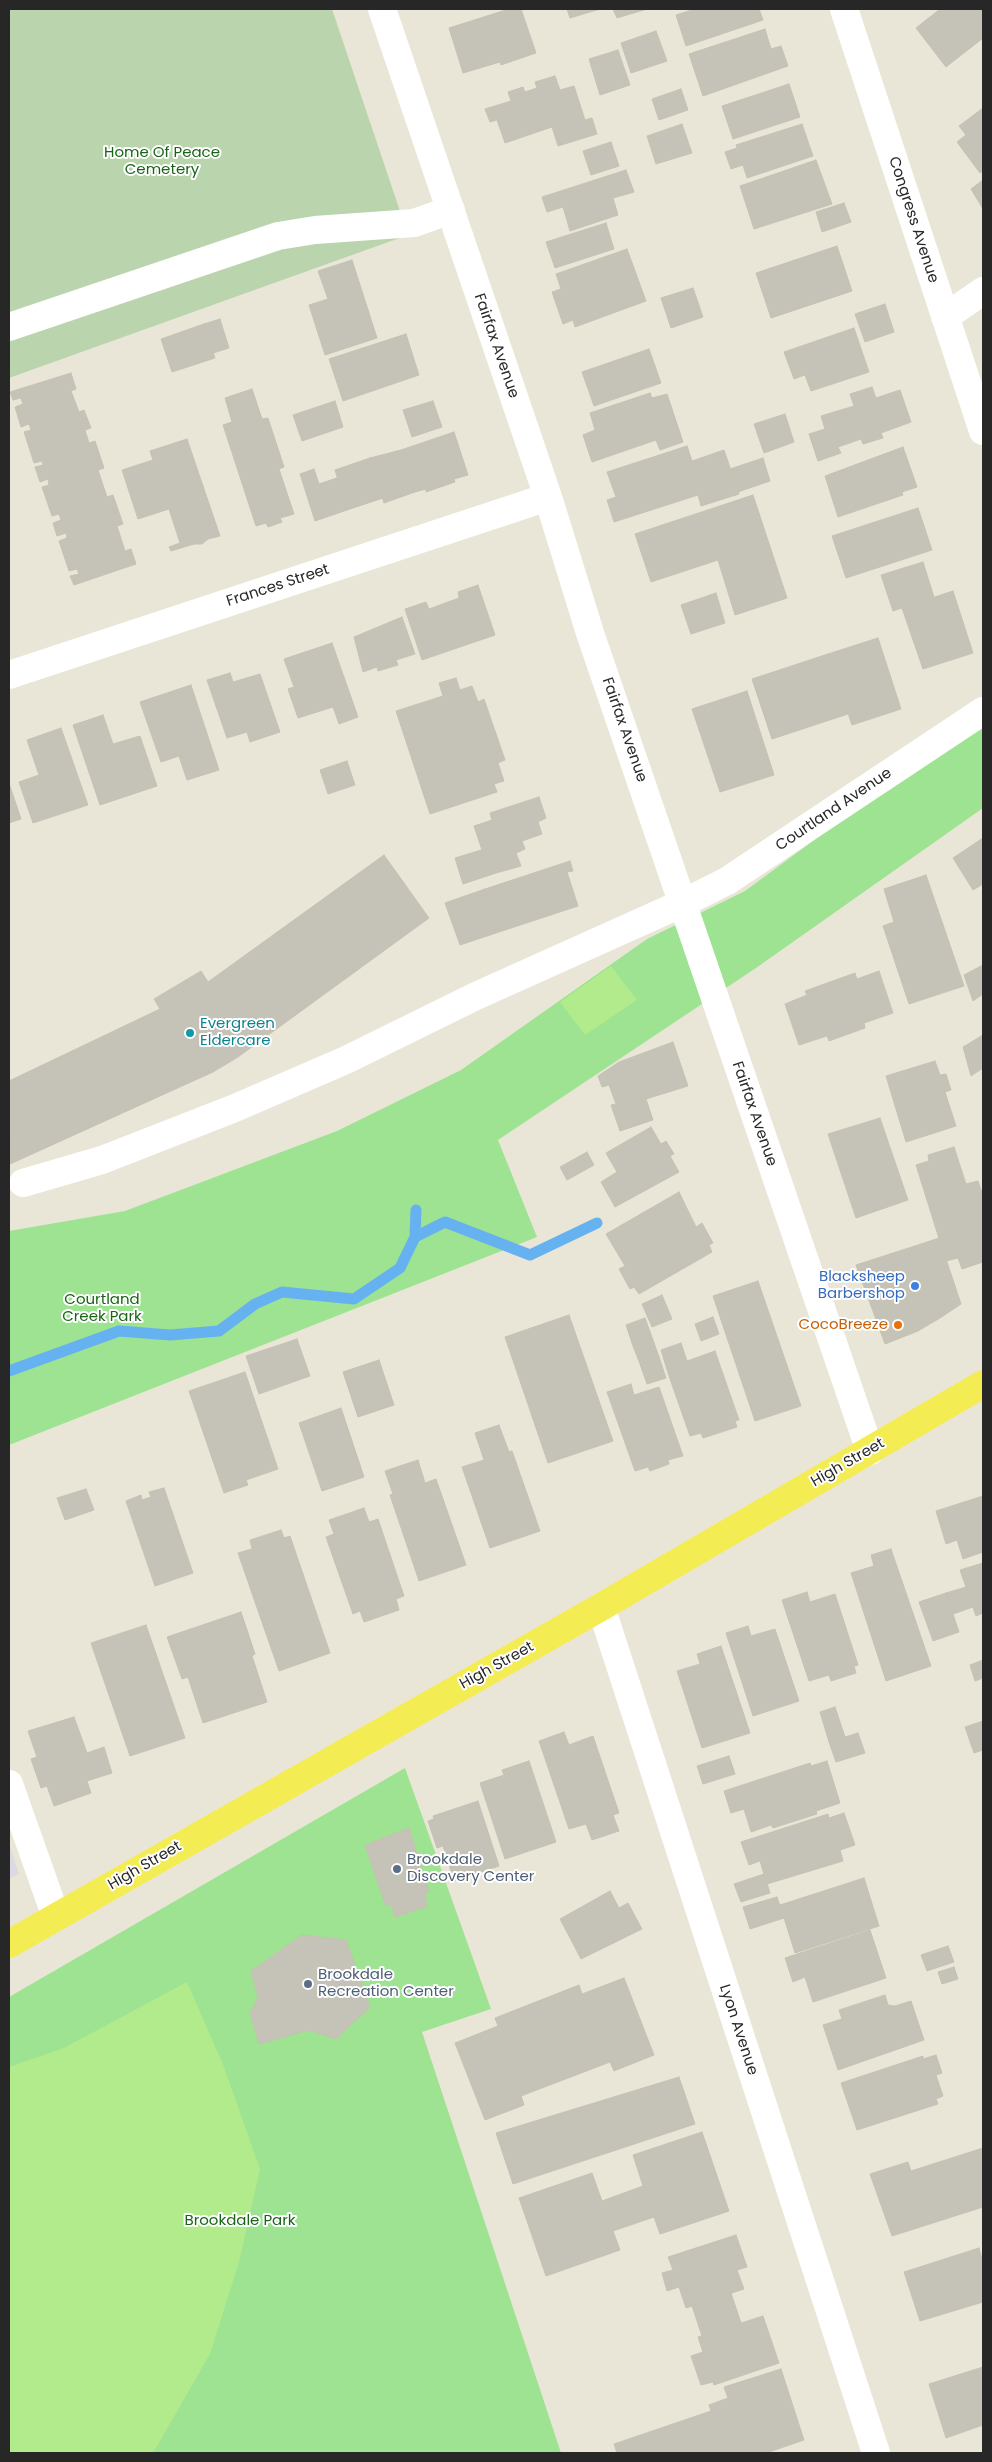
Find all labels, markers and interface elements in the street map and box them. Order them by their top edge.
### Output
park label: Home Of Peace Cemetery [104,144,220,179]
street label: Congress Avenue [884,155,942,285]
street label: Fairfax Avenue [470,291,522,401]
street label: Frances Street [224,561,332,611]
street label: Fairfax Avenue [598,675,650,785]
street label: Courtland Avenue [773,765,895,855]
place label: Evergreen Eldercare [200,1015,275,1050]
marker: Evergreen Eldercare [184,1027,196,1039]
street label: Fairfax Avenue [728,1059,780,1169]
place label: Blacksheep Barbershop [818,1268,905,1303]
marker: Blacksheep Barbershop [909,1280,921,1292]
park label: Courtland Creek Park [62,1291,142,1326]
place label: CocoBreeze [799,1316,888,1334]
marker: CocoBreeze [892,1319,904,1331]
street label: High Street [808,1435,888,1491]
street label: High Street [457,1638,537,1694]
street label: High Street [105,1838,185,1894]
place label: Brookdale Discovery Center [407,1851,534,1886]
marker: Brookdale Discovery Center [391,1863,403,1875]
place label: Brookdale Recreation Center [318,1966,454,2001]
marker: Brookdale Recreation Center [302,1978,314,1990]
street label: Lyon Avenue [715,1982,761,2078]
park label: Brookdale Park [184,2212,296,2230]

